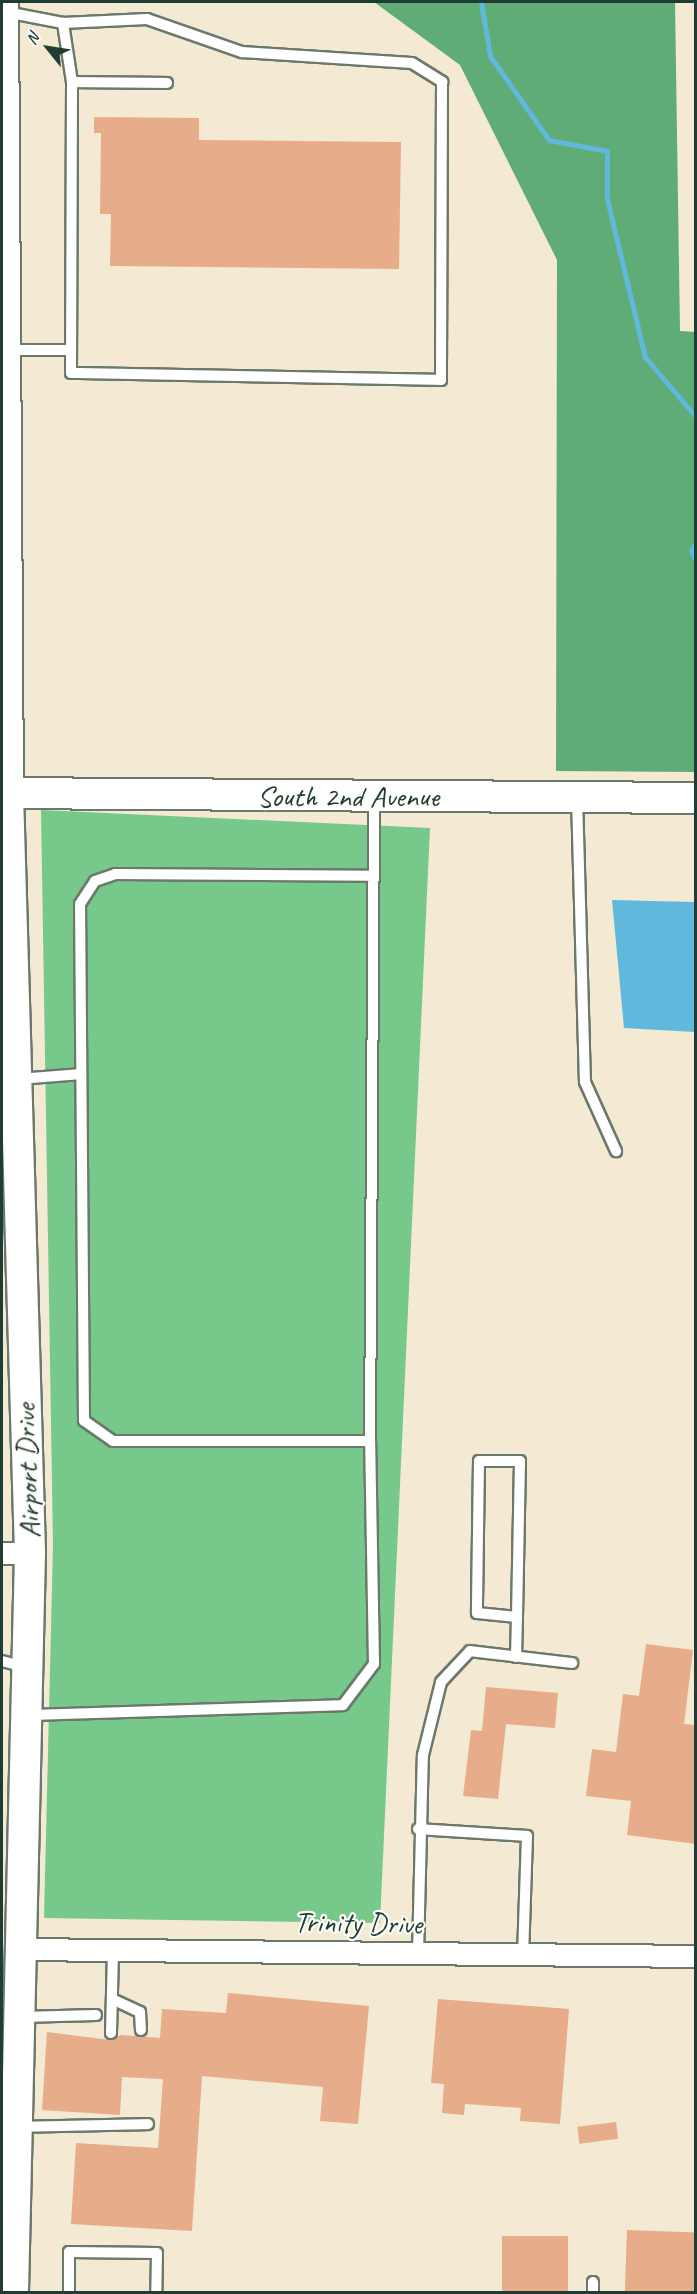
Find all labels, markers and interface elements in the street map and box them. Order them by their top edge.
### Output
north arrow [18,18,78,78]
text: N [21,30,44,48]
street label: South 2nd Avenue [257,778,439,814]
street label: Airport Drive [7,1403,47,1539]
street label: Trinity Drive [294,1904,422,1942]

